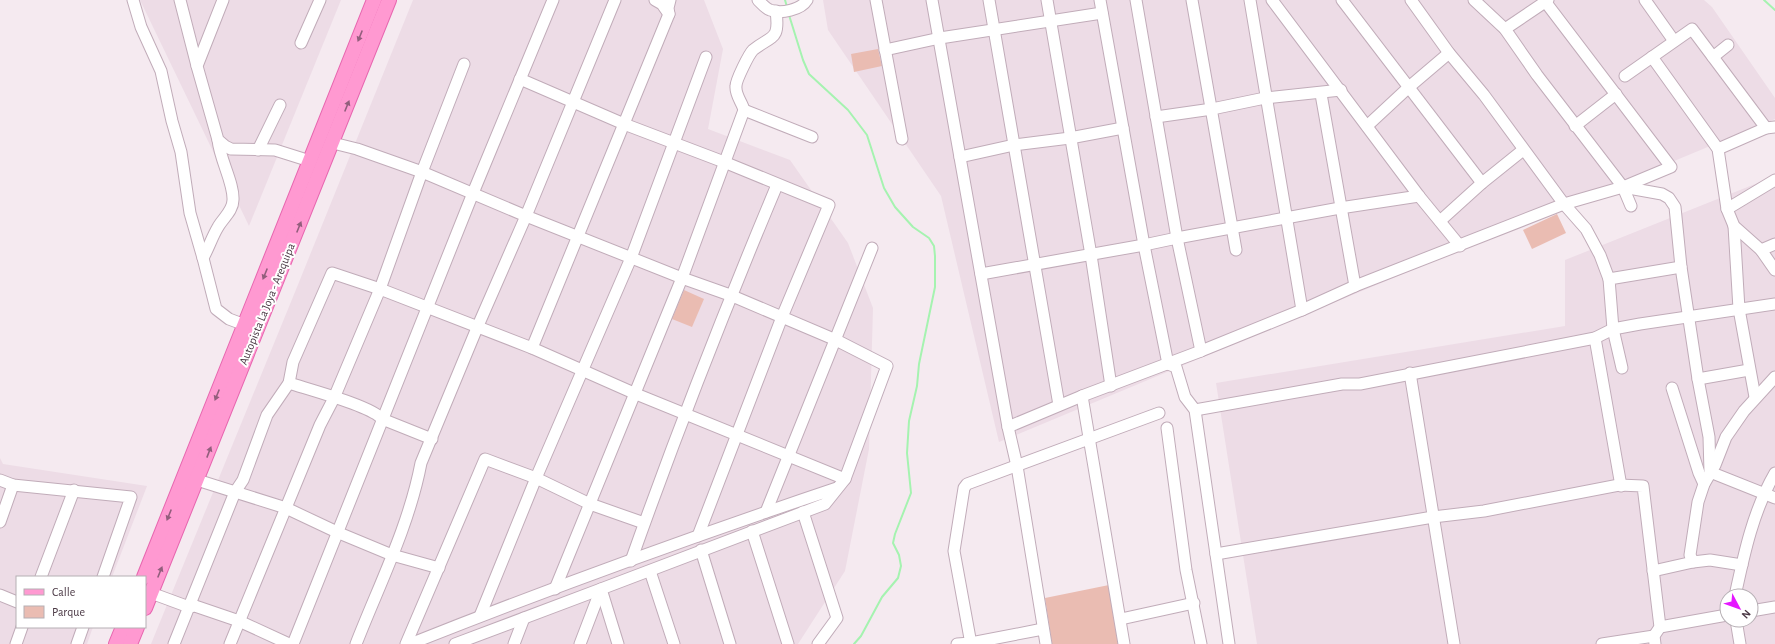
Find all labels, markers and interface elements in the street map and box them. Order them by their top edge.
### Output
one-way arrow [357,31,363,42]
one-way arrow [345,100,351,112]
one-way arrow [296,221,302,233]
street label: Autopista La Joya - Arequipa [237,241,298,367]
one-way arrow [262,268,268,279]
one-way arrow [214,389,220,400]
one-way arrow [206,445,212,457]
one-way arrow [165,510,171,522]
one-way arrow [157,567,163,578]
legend [16,576,146,628]
text: Calle [52,586,75,598]
north arrow [1719,588,1759,628]
text: Parque [52,606,85,618]
text: N [1740,608,1753,621]

